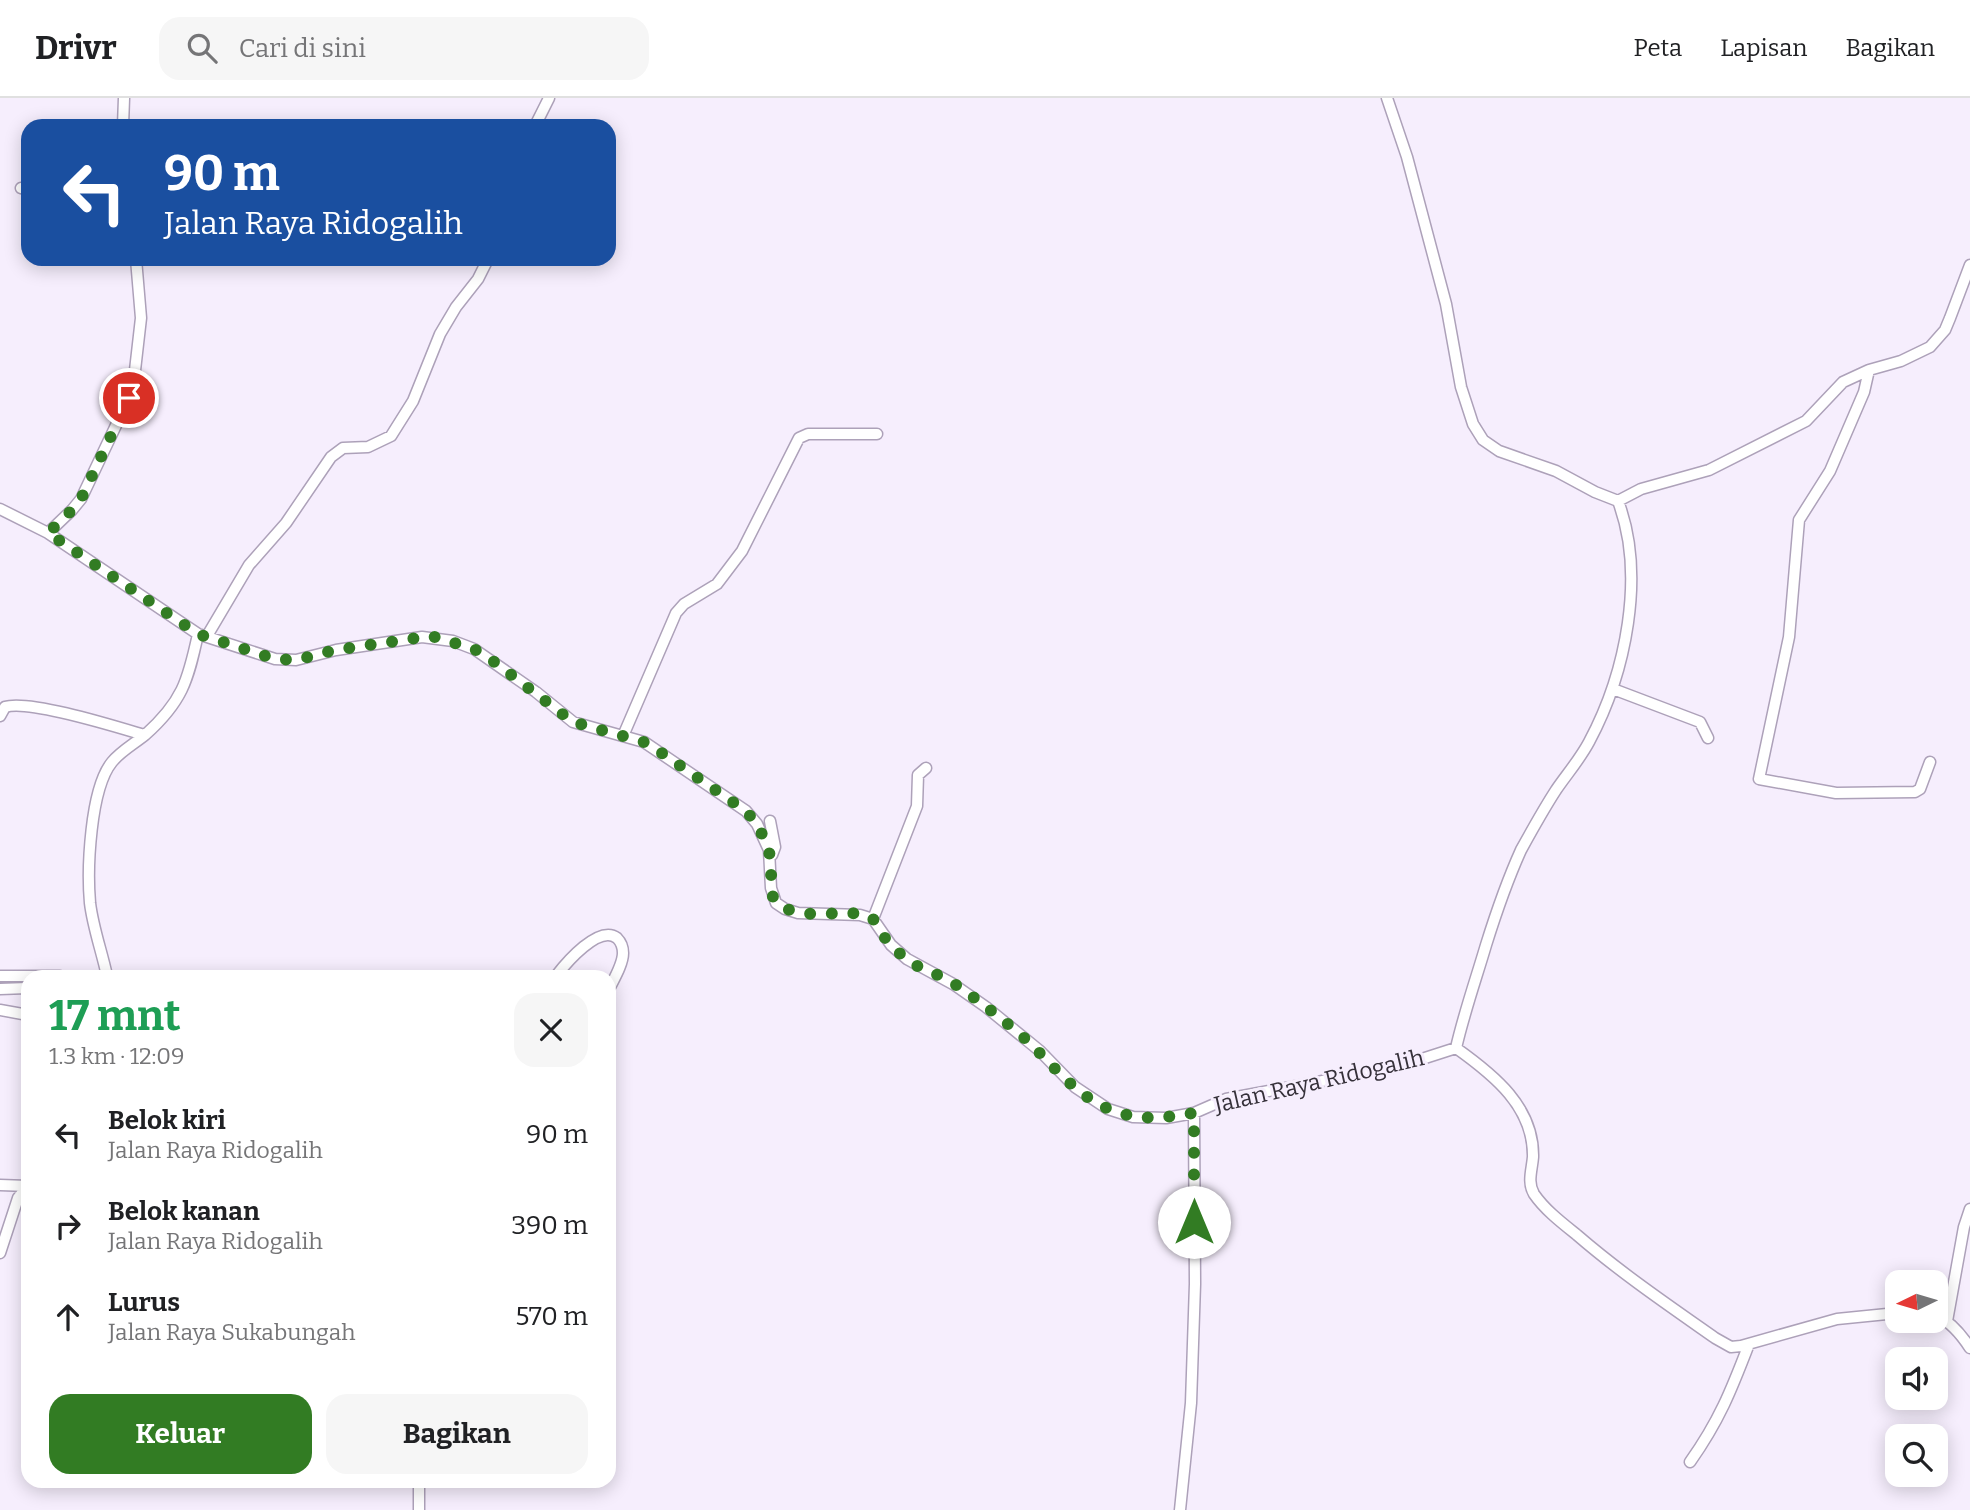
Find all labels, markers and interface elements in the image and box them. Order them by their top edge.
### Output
search box [159,17,649,80]
text: Drivr [35,28,117,68]
icon: search [183,29,221,67]
text: Cari di sini [239,33,366,64]
text: Peta [1634,34,1682,62]
text: Lapisan [1720,34,1807,62]
text: Bagikan [1845,34,1935,62]
text: 90 m [164,144,280,203]
icon: left [49,147,140,238]
text: Jalan Raya Ridogalih [164,204,463,242]
pin [99,368,159,428]
icon: arrive [110,379,148,417]
text: 17 mnt [49,991,181,1041]
button: close [514,993,588,1067]
text: 1.3 km · 12:09 [49,1042,185,1070]
street label: Jalan Raya Ridogalih [1210,1043,1427,1119]
text: Belok kiri [108,1105,226,1136]
icon: left [49,1116,87,1154]
text: 90 m [526,1119,588,1150]
text: Jalan Raya Ridogalih [108,1136,323,1164]
position arrow [1157,1185,1231,1259]
text: Belok kanan [108,1196,260,1227]
icon: right [49,1207,87,1245]
text: 390 m [511,1210,588,1241]
text: Jalan Raya Ridogalih [108,1227,323,1255]
north arrow [1885,1270,1948,1334]
map controls [1885,1270,1948,1487]
text: Lurus [108,1287,180,1318]
icon: ahead [49,1298,87,1336]
text: 570 m [515,1301,588,1332]
text: Jalan Raya Sukabungah [108,1318,356,1346]
button: sound [1885,1347,1948,1410]
button: Keluar [49,1394,312,1474]
button: Bagikan [326,1394,588,1474]
button: search [1885,1424,1948,1487]

